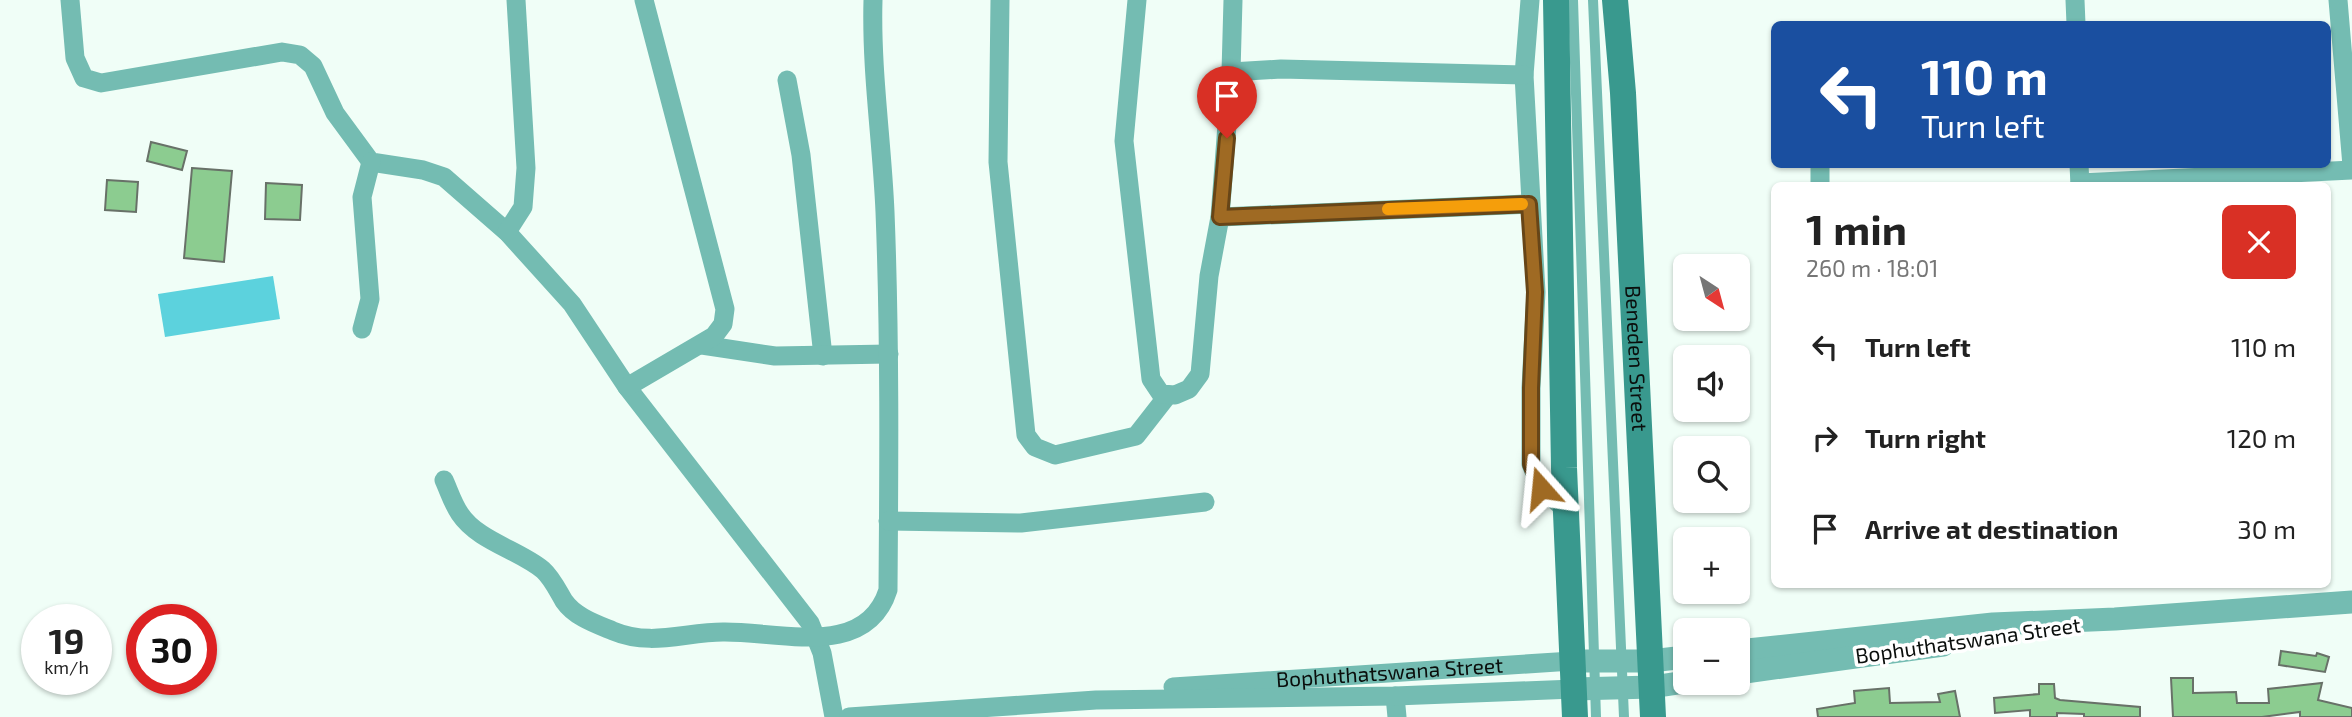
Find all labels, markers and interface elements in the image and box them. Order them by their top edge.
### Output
text: 110 m [1921,46,2048,105]
icon: left [1806,49,1897,140]
pin [1197,66,1257,138]
icon: arrive [1208,77,1246,115]
text: Turn left [1921,106,2045,144]
text: 1 min [1806,203,1907,253]
button: close [2222,205,2296,279]
north arrow [1673,254,1750,331]
map controls [1673,254,1750,695]
text: 260 m · 18:01 [1806,254,1938,282]
street label: Beneden Street [1621,285,1653,432]
icon: left [1806,328,1844,366]
text: Turn left [1865,331,1971,362]
text: 110 m [2231,331,2296,362]
button: sound [1673,345,1750,422]
icon: right [1806,419,1844,457]
text: Turn right [1865,422,1986,453]
text: 120 m [2227,422,2296,453]
button: search [1673,436,1750,513]
position arrow [1504,451,1578,525]
icon: arrive [1806,510,1844,548]
text: Arrive at destination [1865,513,2118,544]
text: 30 m [2237,513,2296,544]
button: + [1673,527,1750,604]
speed limit sign: 30 [126,604,217,695]
street label: Bophuthatswana Street [1854,611,2082,668]
button: − [1673,618,1750,695]
text: 19 [49,619,84,661]
street label: Bophuthatswana Street [1275,652,1504,691]
text: km/h [44,656,89,678]

